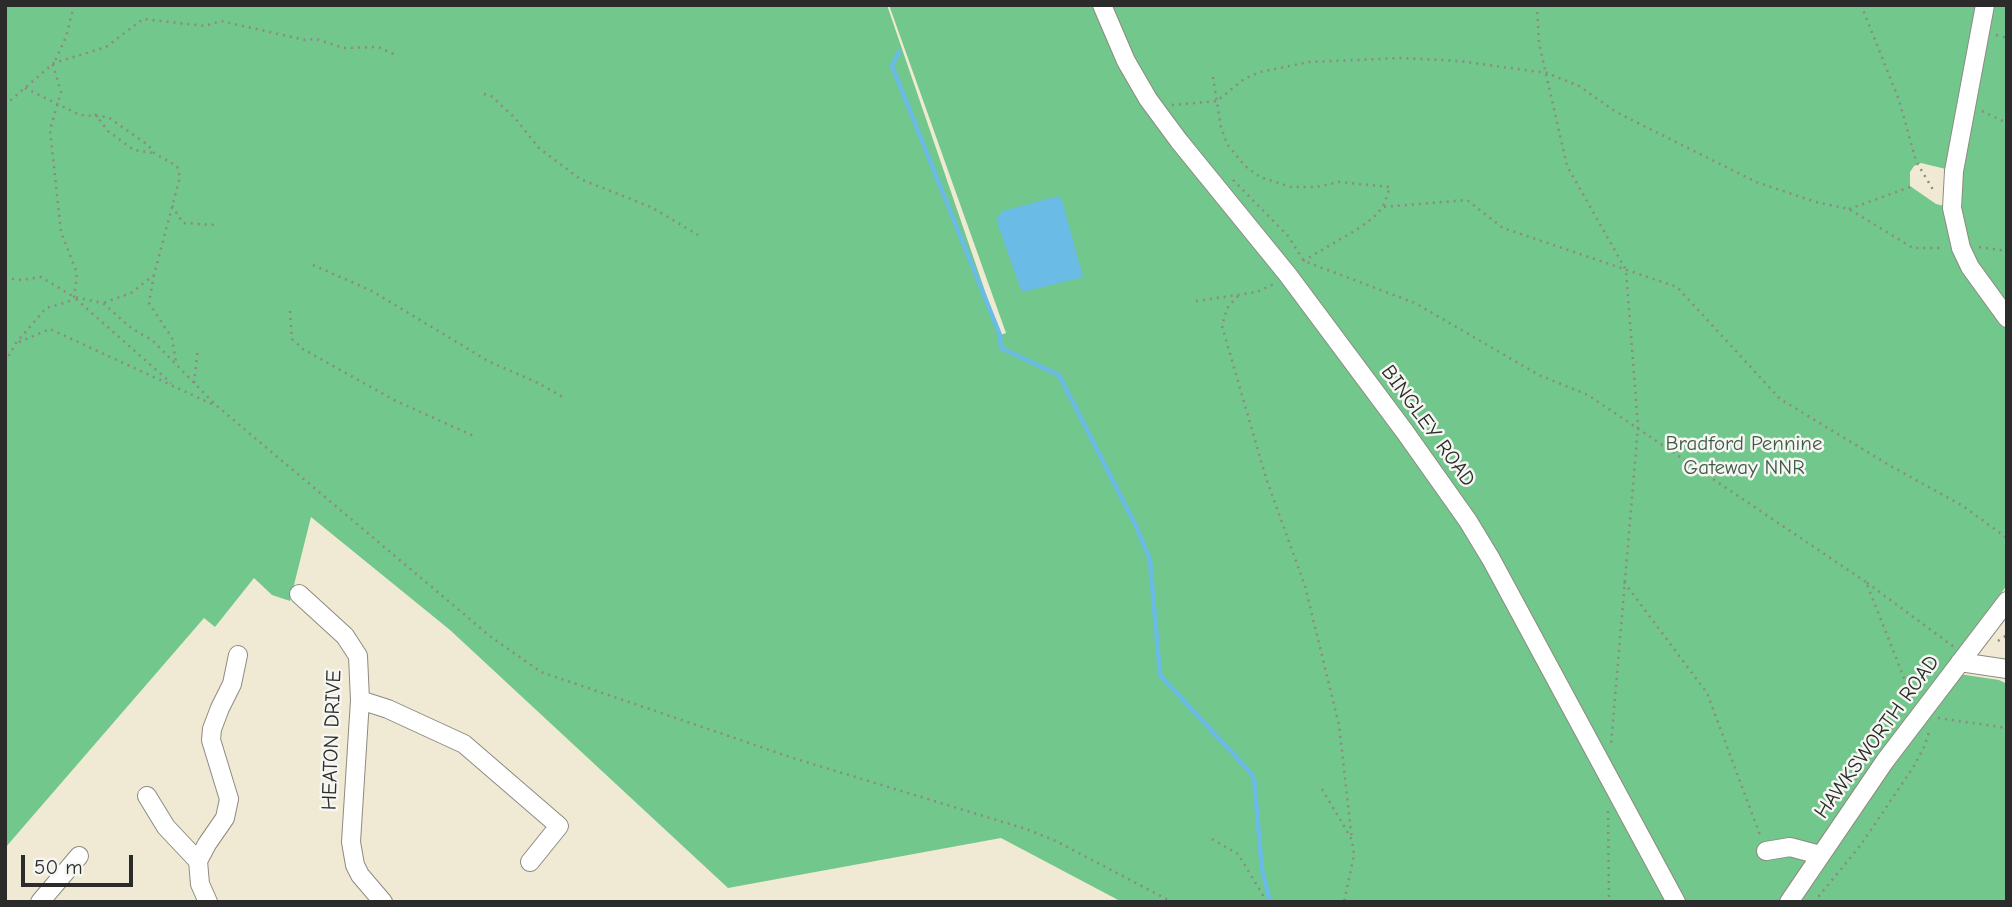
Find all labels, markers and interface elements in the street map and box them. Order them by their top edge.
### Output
street label: BINGLEY ROAD [1375,360,1481,492]
park label: Bradford Pennine Gateway NNR [1666,431,1822,481]
street label: HAWKSWORTH ROAD [1809,650,1945,824]
street label: HEATON DRIVE [317,669,347,811]
scale bar [24,841,136,885]
text: 50 m [34,855,83,879]

